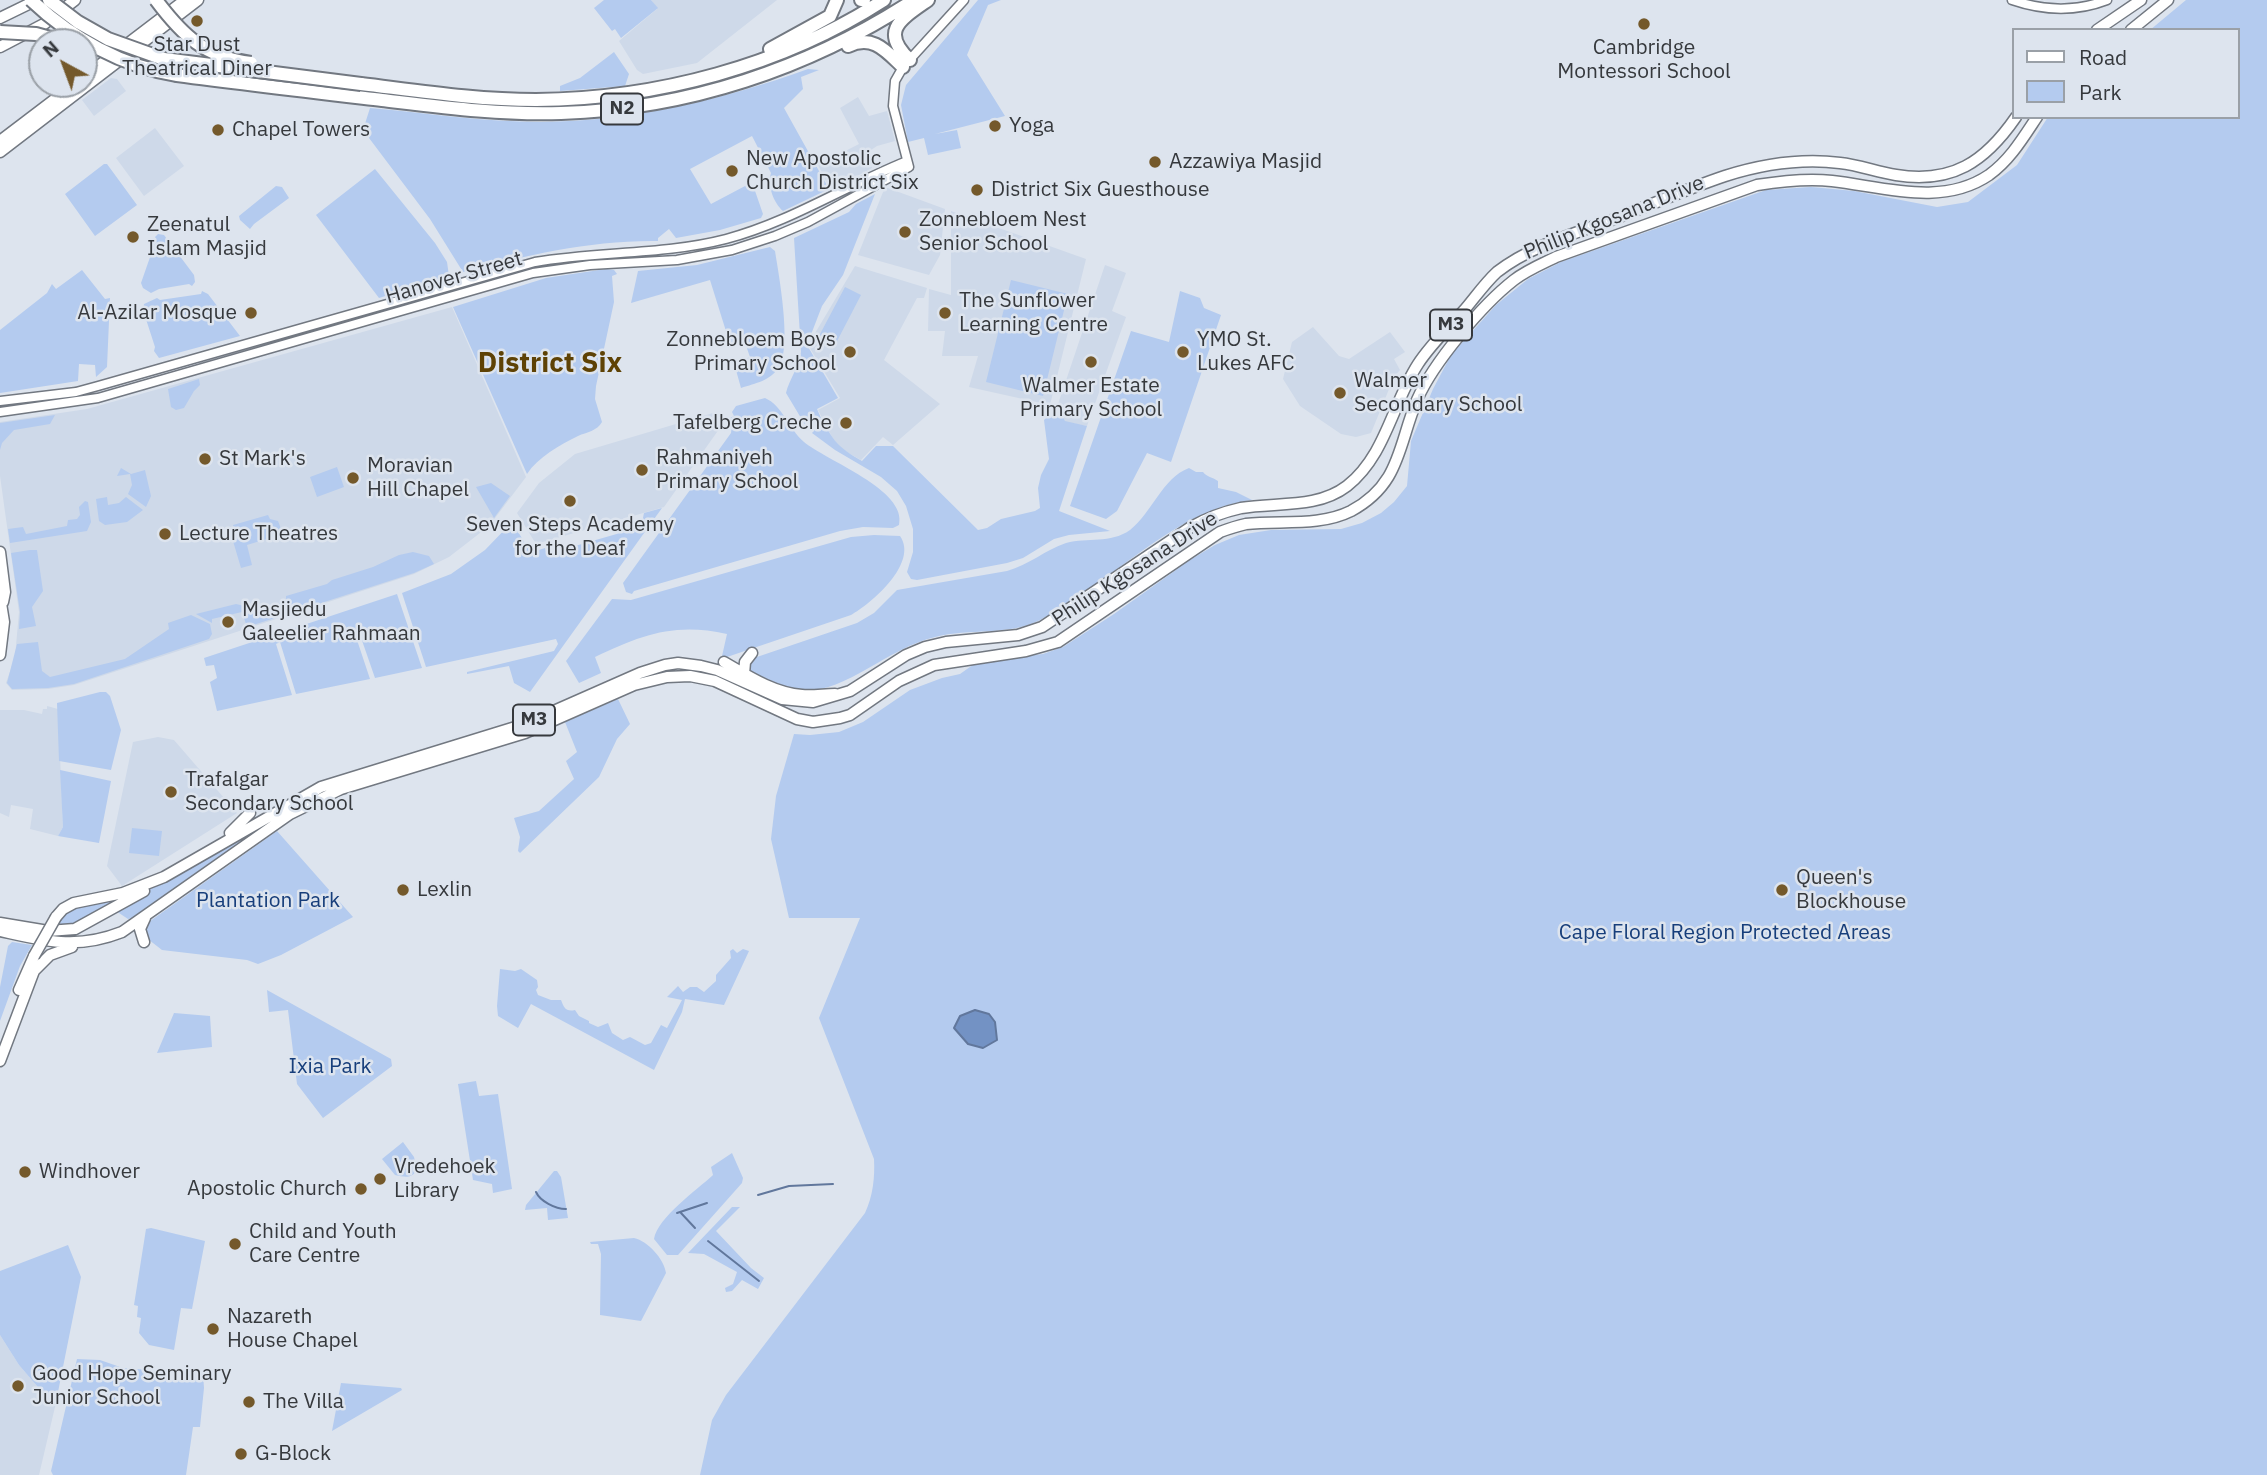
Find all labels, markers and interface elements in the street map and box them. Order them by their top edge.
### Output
marker: Star Dust Theatrical Diner [189,13,205,29]
marker: Cambridge Montessori School [1636,16,1652,32]
north arrow [28,28,98,98]
legend [2011,28,2239,119]
place label: Star Dust Theatrical Diner [122,32,272,82]
text: N [37,35,64,62]
place label: Cambridge Montessori School [1557,35,1731,85]
text: Road [2079,43,2127,71]
text: Park [2079,78,2122,106]
road number: N2 [601,94,643,124]
place label: Yoga [1009,113,1054,139]
place label: Chapel Towers [232,117,370,143]
marker: Yoga [987,118,1003,134]
marker: Chapel Towers [210,122,226,138]
place label: New Apostolic Church District Six [746,146,919,196]
place label: Azzawiya Masjid [1169,149,1322,175]
marker: Azzawiya Masjid [1147,154,1163,170]
marker: New Apostolic Church District Six [724,163,740,179]
street label: Philip Kgosana Drive [1520,170,1708,266]
place label: District Six Guesthouse [991,177,1210,203]
marker: District Six Guesthouse [969,182,985,198]
place label: Zonnebloem Nest Senior School [919,207,1087,257]
place label: Zeenatul Islam Masjid [147,212,267,262]
marker: Zonnebloem Nest Senior School [897,224,913,240]
marker: Zeenatul Islam Masjid [125,229,141,245]
street label: Hanover Street [382,246,526,310]
place label: The Sunflower Learning Centre [959,288,1108,338]
place label: Al-Azilar Mosque [77,300,237,326]
marker: Al-Azilar Mosque [243,305,259,321]
marker: The Sunflower Learning Centre [937,305,953,321]
road number: M3 [1430,310,1472,340]
place label: Zonnebloem Boys Primary School [666,327,836,377]
place label: YMO St. Lukes AFC [1197,327,1295,377]
marker: Zonnebloem Boys Primary School [842,344,858,360]
marker: YMO St. Lukes AFC [1175,344,1191,360]
district label: District Six [478,347,622,381]
marker: Walmer Estate Primary School [1083,354,1099,370]
place label: Walmer Secondary School [1354,368,1523,418]
place label: Walmer Estate Primary School [1020,373,1162,423]
marker: Walmer Secondary School [1332,385,1348,401]
place label: Tafelberg Creche [673,410,832,436]
marker: Tafelberg Creche [838,415,854,431]
place label: Rahmaniyeh Primary School [656,445,798,495]
place label: St Mark's [219,446,306,472]
marker: St Mark's [197,451,213,467]
place label: Moravian Hill Chapel [367,453,469,503]
marker: Rahmaniyeh Primary School [634,462,650,478]
marker: Moravian Hill Chapel [345,470,361,486]
marker: Seven Steps Academy for the Deaf [562,493,578,509]
street label: Philip Kgosana Drive [1048,506,1222,632]
place label: Seven Steps Academy for the Deaf [466,512,674,562]
place label: Lecture Theatres [179,521,338,547]
marker: Lecture Theatres [157,526,173,542]
place label: Masjiedu Galeelier Rahmaan [242,597,421,647]
marker: Masjiedu Galeelier Rahmaan [220,614,236,630]
road number: M3 [513,705,555,736]
place label: Trafalgar Secondary School [185,767,354,817]
marker: Trafalgar Secondary School [163,784,179,800]
place label: Queen's Blockhouse [1796,865,1906,915]
place label: Lexlin [417,877,472,903]
marker: Lexlin [395,882,411,898]
marker: Queen's Blockhouse [1774,882,1790,898]
park label: Plantation Park [196,888,340,914]
park label: Cape Floral Region Protected Areas [1559,920,1891,946]
park label: Ixia Park [289,1054,371,1080]
place label: Vredehoek Library [394,1154,496,1204]
place label: Windhover [39,1159,140,1185]
marker: Windhover [17,1164,33,1180]
marker: Vredehoek Library [372,1171,388,1187]
place label: Apostolic Church [187,1176,347,1202]
marker: Apostolic Church [353,1181,369,1197]
place label: Child and Youth Care Centre [249,1219,397,1269]
marker: Child and Youth Care Centre [227,1236,243,1252]
place label: Nazareth House Chapel [227,1304,358,1354]
marker: Nazareth House Chapel [205,1321,221,1337]
place label: Good Hope Seminary Junior School [32,1361,231,1411]
marker: Good Hope Seminary Junior School [10,1378,26,1394]
place label: The Villa [263,1389,344,1415]
marker: The Villa [241,1394,257,1410]
place label: G-Block [255,1441,331,1467]
marker: G-Block [233,1446,249,1462]

